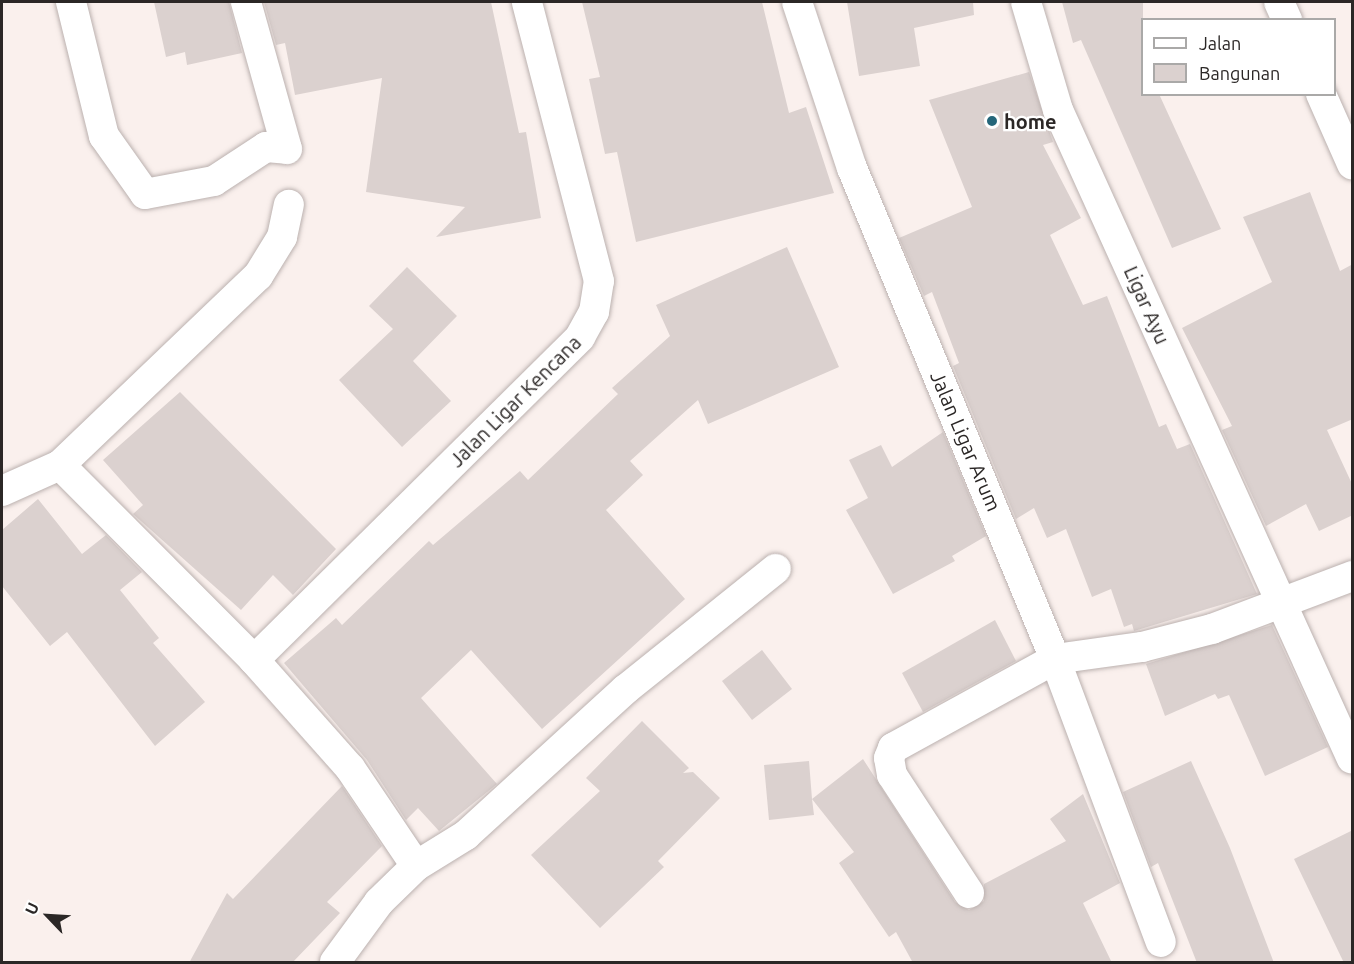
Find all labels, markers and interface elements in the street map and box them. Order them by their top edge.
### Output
legend [1141,18,1336,96]
text: Jalan [1199,33,1241,53]
text: Bangunan [1199,63,1280,83]
place label: home [1004,109,1056,133]
marker: home [985,114,999,128]
street label: Ligar Ayu [1119,262,1175,348]
street label: Jalan Ligar Kencana [444,330,586,472]
street label: Jalan Ligar Arum [926,367,1006,515]
north arrow [18,886,78,946]
text: U [21,900,42,917]

